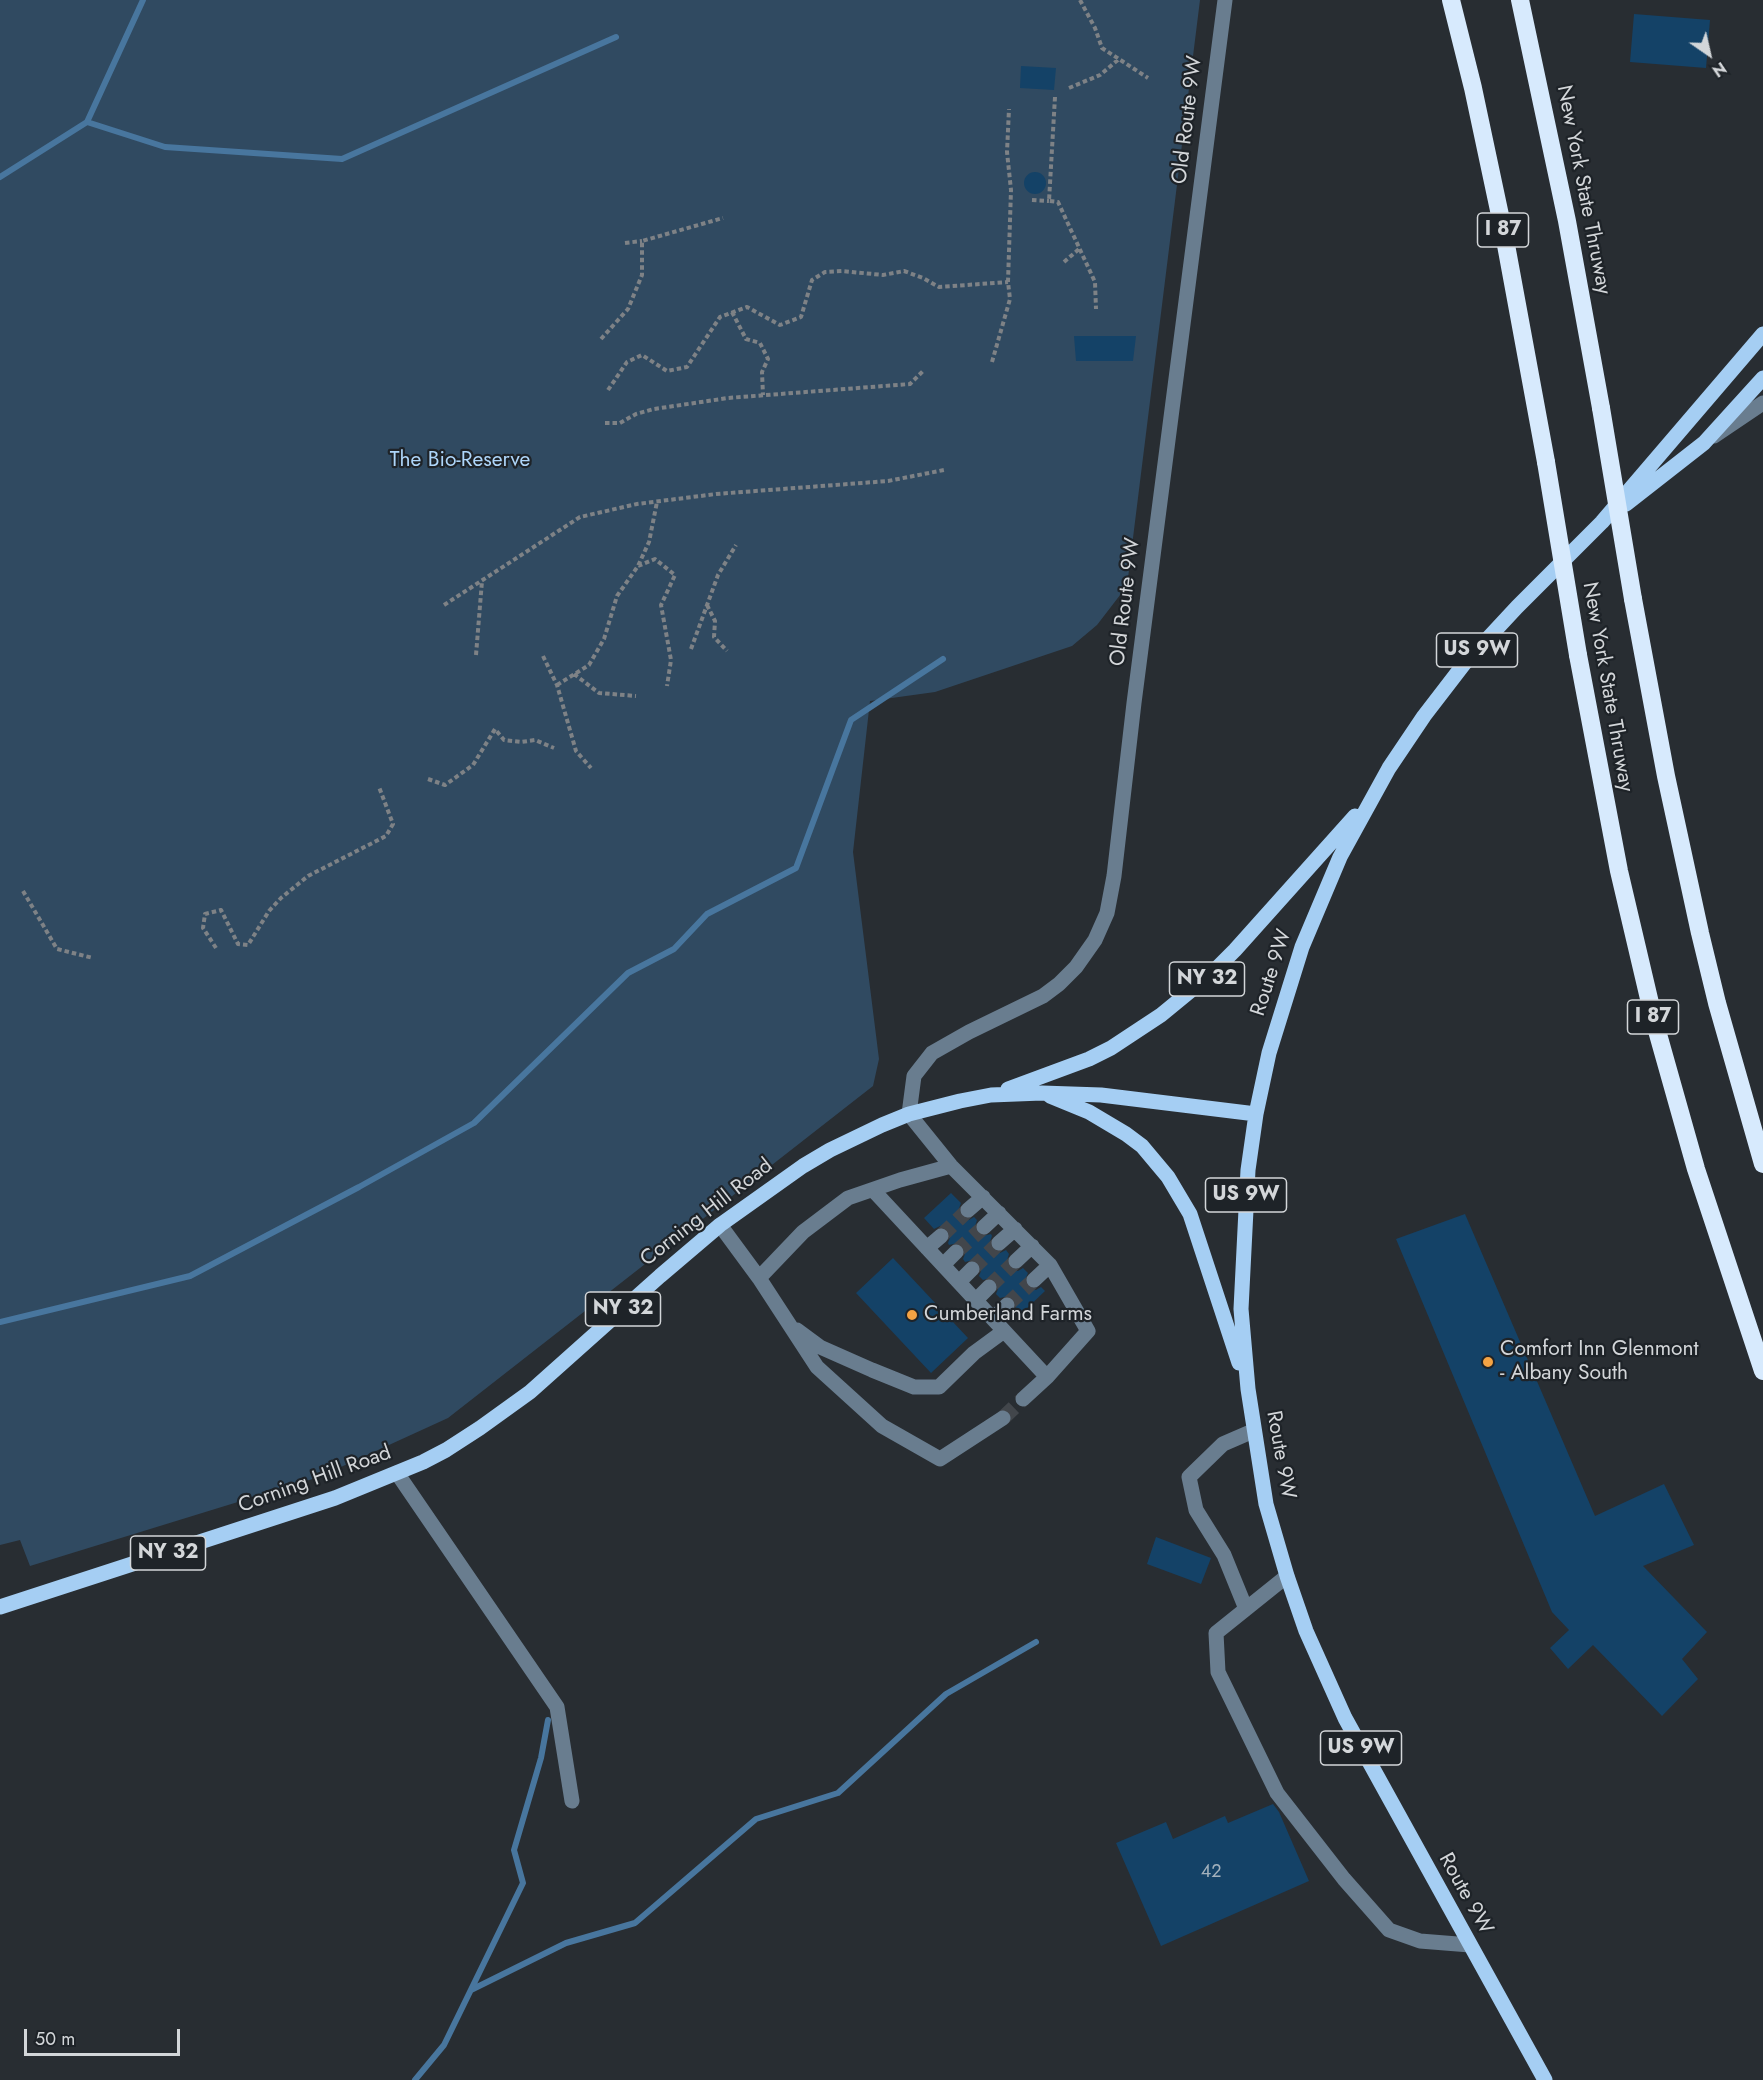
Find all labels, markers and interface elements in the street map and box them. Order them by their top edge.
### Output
north arrow [1679,24,1739,84]
street label: Old Route 9W [1168,54,1208,186]
text: N [1708,56,1731,82]
street label: New York State Thruway [1550,83,1616,297]
road number: I 87 [1478,213,1528,247]
park label: The Bio-Reserve [390,448,530,474]
street label: Old Route 9W [1106,536,1146,668]
street label: New York State Thruway [1576,580,1638,794]
road number: US 9W [1436,633,1518,667]
street label: Route 9W [1246,927,1298,1019]
road number: NY 32 [1170,962,1244,996]
road number: I 87 [1628,1000,1678,1034]
street label: Corning Hill Road [636,1154,778,1272]
road number: US 9W [1206,1178,1286,1212]
road number: NY 32 [586,1292,660,1326]
place label: Cumberland Farms [924,1302,1092,1328]
marker: Cumberland Farms [905,1308,919,1322]
place label: Comfort Inn Glenmont - Albany South [1500,1337,1699,1387]
marker: Comfort Inn Glenmont - Albany South [1481,1355,1495,1369]
street label: Route 9W [1260,1409,1300,1501]
street label: Corning Hill Road [235,1441,395,1519]
road number: NY 32 [130,1536,206,1570]
road number: US 9W [1320,1731,1402,1765]
street label: Route 9W [1432,1849,1498,1939]
house number: 42 [1201,1862,1221,1884]
scale bar [27,2017,183,2055]
text: 50 m [35,2026,75,2052]

